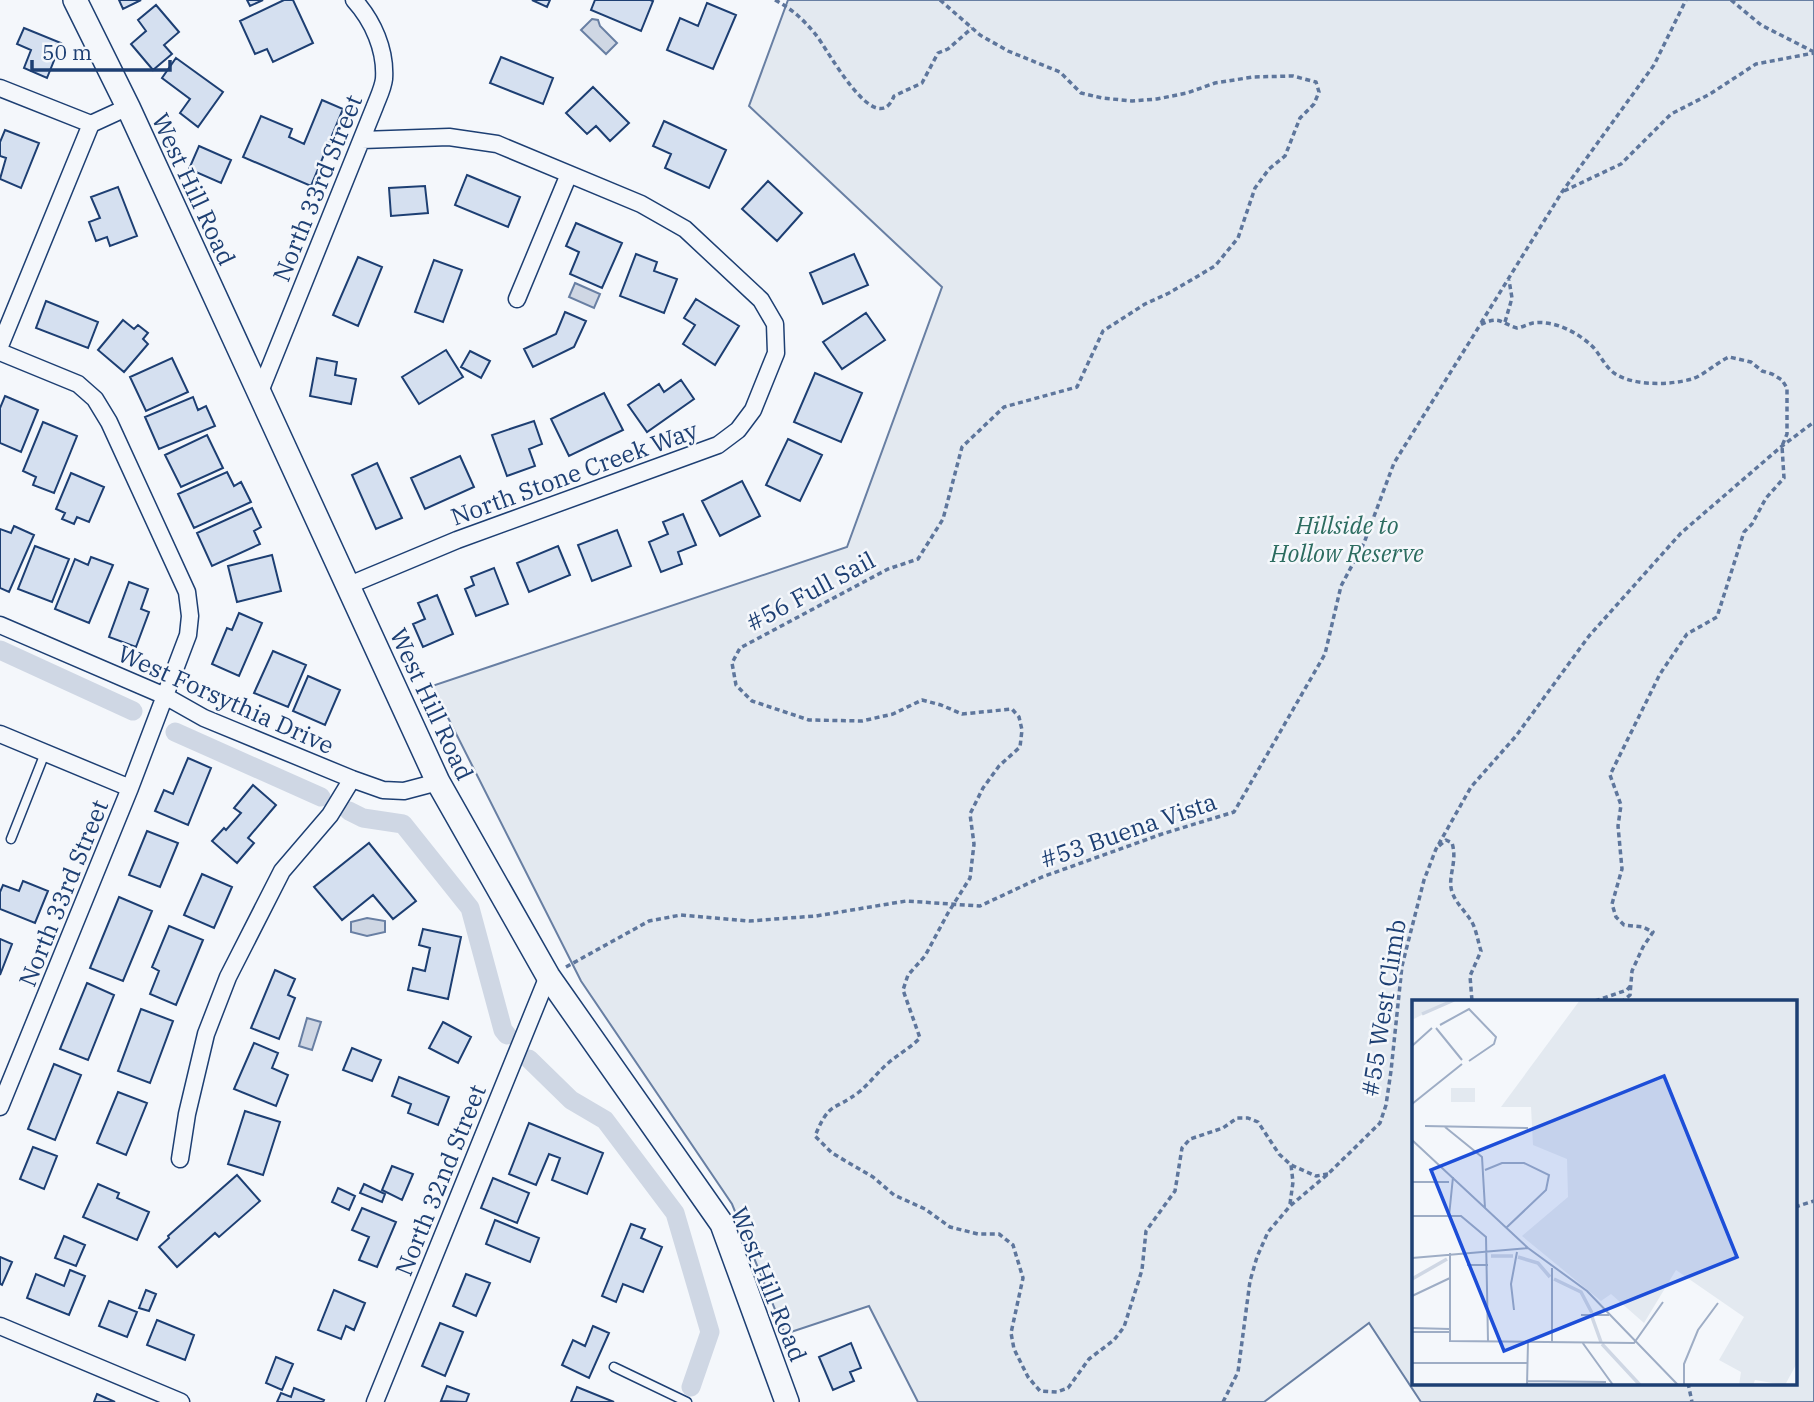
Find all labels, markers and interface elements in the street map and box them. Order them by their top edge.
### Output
scale bar [32,28,170,72]
text: 50 m [42,38,92,66]
street label: North 33rd Street [265,90,369,286]
street label: West Hill Road [145,108,243,270]
street label: North Stone Creek Way [446,413,702,533]
park label: Hillside to Hollow Reserve [1269,509,1424,569]
street label: #56 Full Sail [740,543,880,639]
street label: West Hill Road [383,623,481,785]
street label: West Forsythia Drive [113,637,339,761]
street label: #53 Buena Vista [1035,785,1221,875]
street label: North 33rd Street [11,795,115,991]
street label: #55 West Climb [1353,917,1413,1099]
inset map [1412,1000,1797,1384]
street label: North 32nd Street [387,1080,493,1280]
street label: West Hill Road [723,1202,815,1366]

